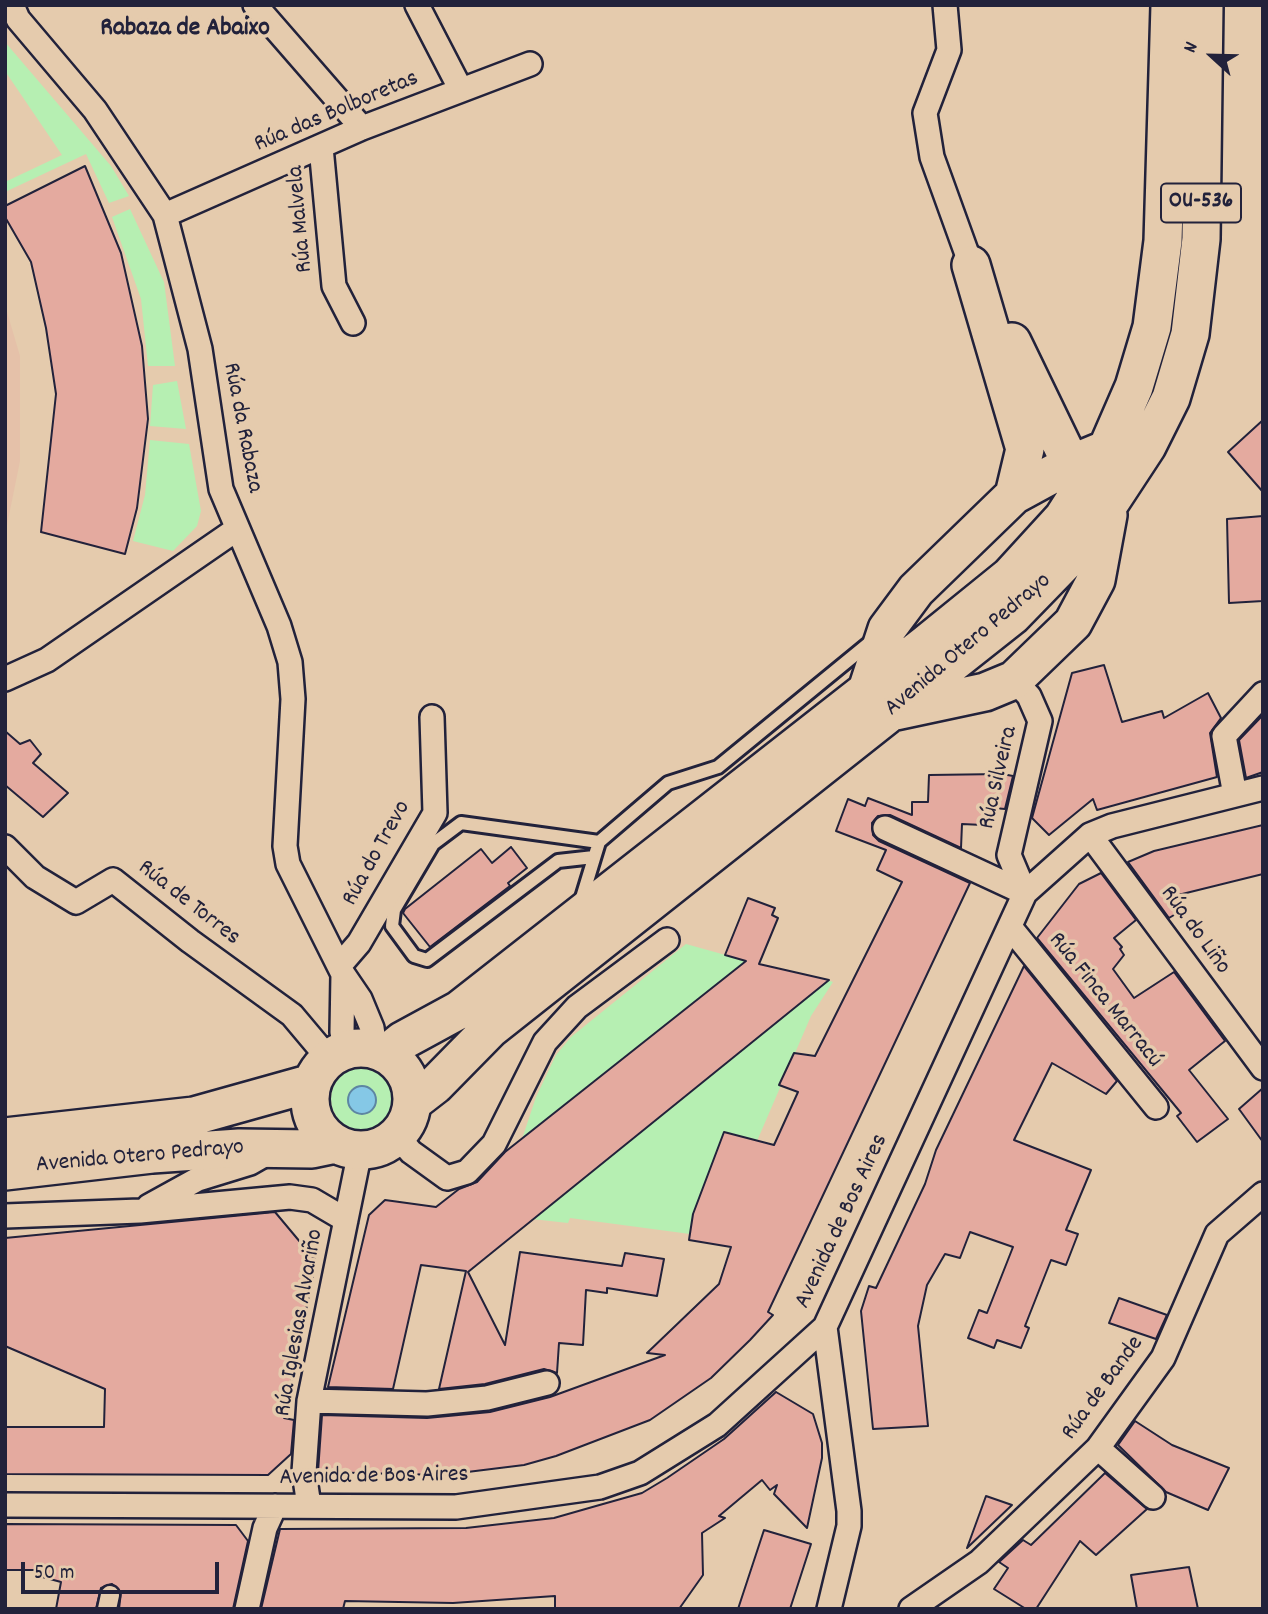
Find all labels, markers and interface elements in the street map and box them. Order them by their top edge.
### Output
district label: Rabaza de Abaixo [100,14,270,46]
north arrow [1177,21,1247,91]
text: N [1178,39,1206,57]
street label: Rúa das Bolboretas [251,65,423,161]
street label: Rúa Malvela [283,164,321,274]
road number: OU-536 [1161,184,1241,222]
street label: Rúa da Rabaza [214,361,268,495]
street label: Avenida Otero Pedrayo [880,568,1058,724]
street label: Rúa Silveira [974,724,1026,832]
street label: Rúa do Trevo [337,796,419,912]
street label: Rúa de Torres [131,855,245,953]
street label: Rúa do Liño [1152,881,1236,981]
street label: Rúa Finca Marracú [1041,928,1167,1074]
street label: Avenida de Bos Aires [790,1130,896,1314]
street label: Avenida Otero Pedrayo [35,1135,245,1181]
street label: Rúa Iglesias Alvariño [270,1227,332,1419]
street label: Rúa de Bande [1057,1331,1151,1447]
street label: Avenida de Bos Aires [279,1462,469,1494]
scale bar [24,1548,222,1592]
text: 50 m [34,1559,74,1589]

